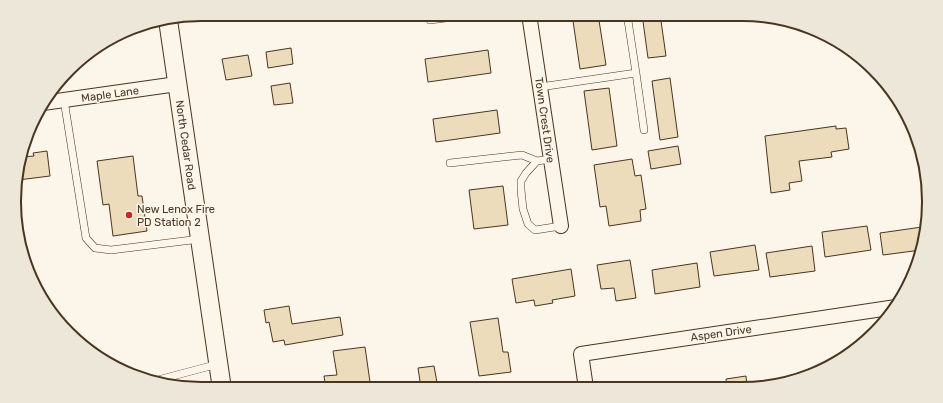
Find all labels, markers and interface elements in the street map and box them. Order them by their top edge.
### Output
street label: Town Crest Drive [532,76,557,164]
street label: Maple Lane [80,84,140,105]
street label: North Cedar Road [173,99,198,191]
place label: New Lenox Fire PD Station 2 [137,203,215,229]
marker: New Lenox Fire PD Station 2 [124,210,134,220]
street label: Aspen Drive [690,323,752,344]

